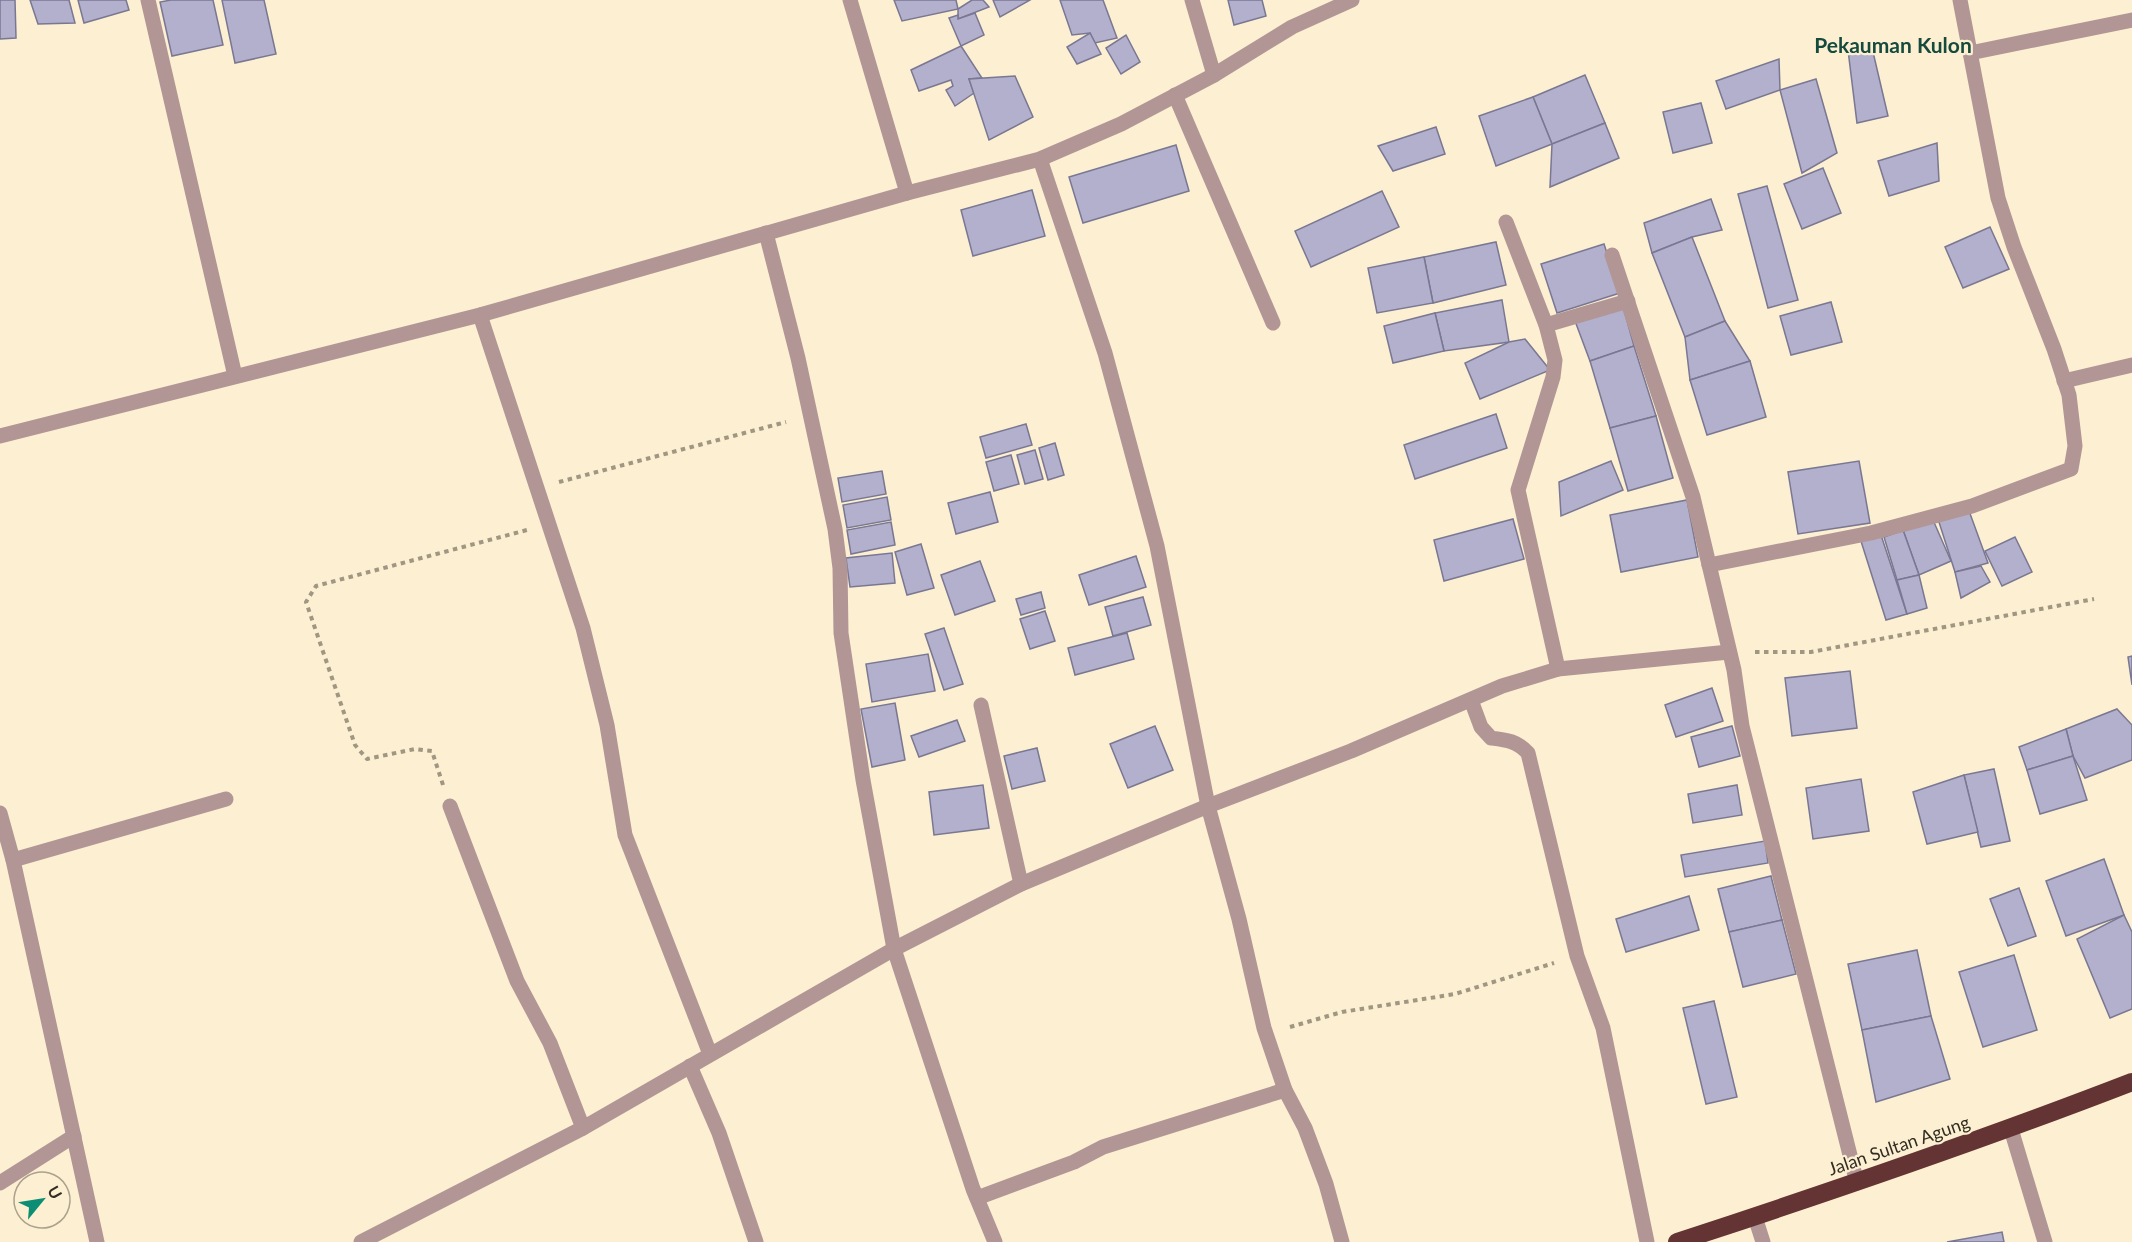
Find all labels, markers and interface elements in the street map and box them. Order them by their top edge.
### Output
district label: Pekauman Kulon [1814,32,1972,57]
street label: Jalan Sultan Agung [1825,1111,1972,1180]
north arrow [12,1170,72,1230]
text: U [44,1182,67,1202]

